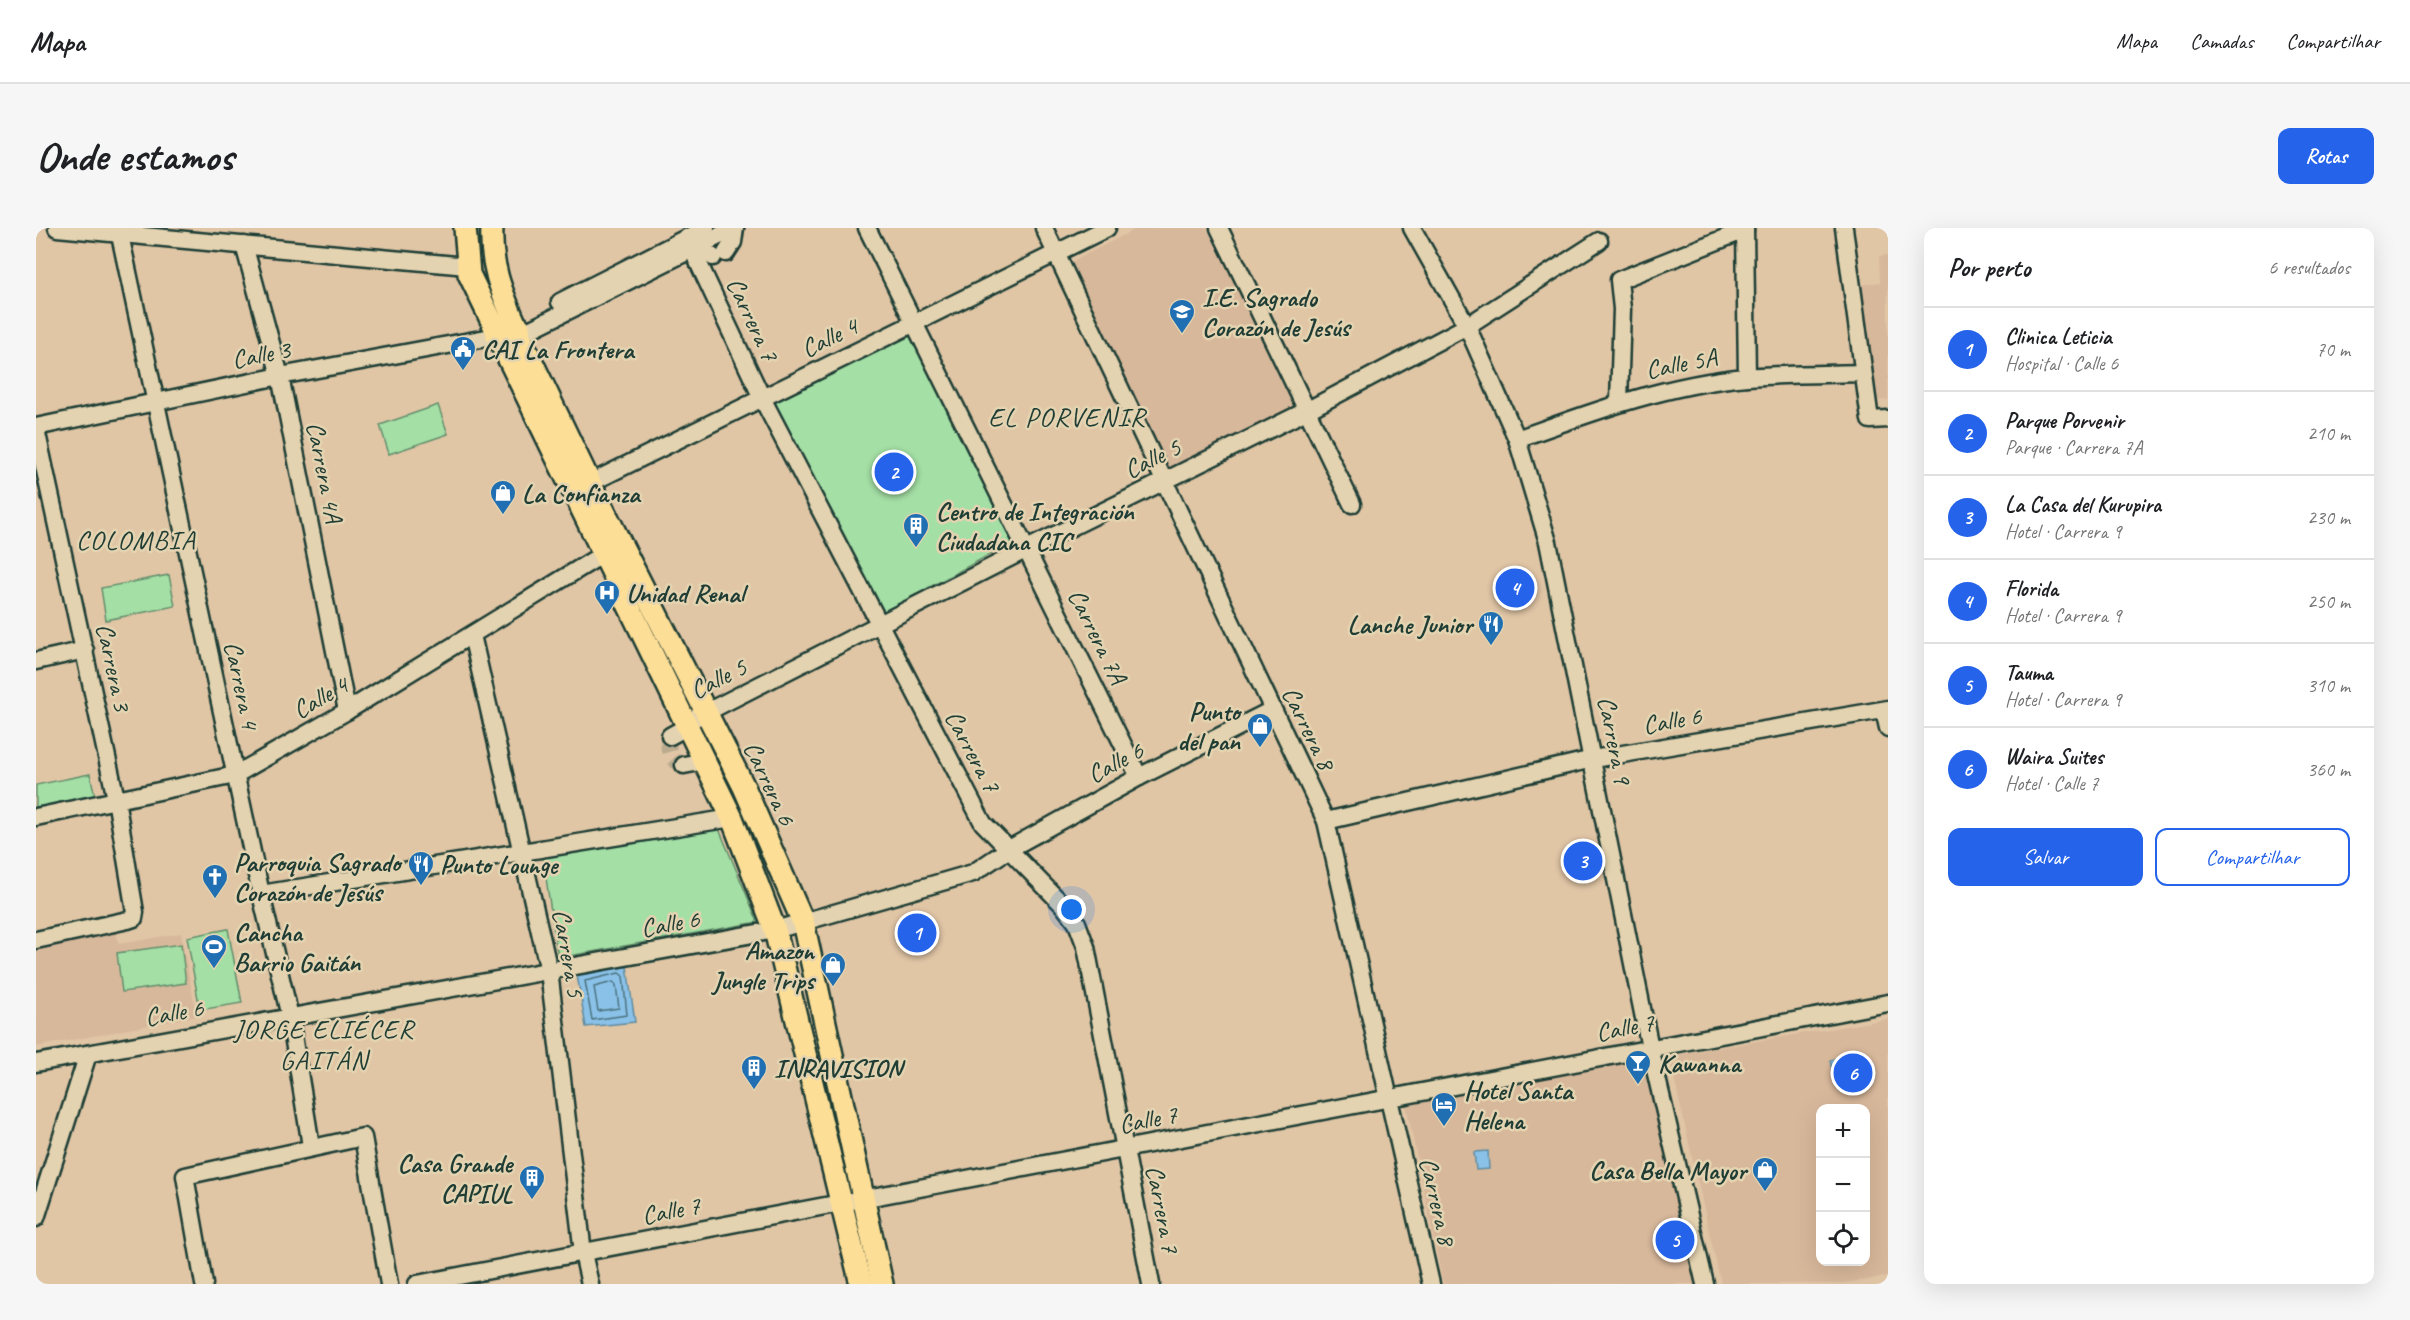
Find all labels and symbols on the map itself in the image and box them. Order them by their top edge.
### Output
street label: Carrera 7 [719,272,787,368]
place label: I.E. Sagrado Corazón de Jesús [1202,281,1352,344]
school or university icon: I.E. Sagrado Corazón de Jesús [1167,297,1197,335]
street label: Calle 4 [796,309,865,365]
street label: Calle 3 [229,332,295,376]
place label: CAI La Frontera [482,333,636,366]
public building icon: CAI La Frontera [448,334,478,372]
street label: Calle 5A [1643,340,1721,387]
district label: EL PORVENIR [988,400,1148,434]
street label: Carrera 4A [299,419,351,527]
street label: Calle 5 [1119,430,1187,486]
pin: 2 [874,450,914,494]
place label: La Confianza [522,477,642,510]
shop icon: La Confianza [488,478,518,516]
place label: Centro de Integración Ciudadana CIC [936,495,1135,558]
building icon: Centro de Integración Ciudadana CIC [901,511,931,549]
district label: COLOMBIA [76,523,196,557]
pin: 4 [1496,566,1534,610]
place label: Unidad Renal [626,577,749,610]
hospital icon: Unidad Renal [592,578,622,616]
street label: Carrera 7A [1060,583,1136,691]
place label: Lanche Junior [1347,608,1475,641]
restaurant icon: Lanche Junior [1476,609,1506,647]
street label: Carrera 3 [88,620,139,716]
street label: Carrera 4 [216,638,267,734]
street label: Calle 5 [685,650,753,707]
street label: Calle 4 [287,667,356,726]
street label: Carrera 8 [1274,681,1344,777]
street label: Carrera 9 [1590,693,1640,789]
place label: Punto del pan [1178,695,1243,758]
street label: Calle 6 [1640,699,1705,742]
street label: Carrera 7 [937,704,1009,799]
shop icon: Punto del pan [1245,711,1275,749]
street label: Calle 6 [1081,733,1150,791]
street label: Carrera 6 [736,736,804,832]
pin: 3 [1564,838,1602,884]
place label: Parroquia Sagrado Corazón de Jesús [234,846,403,909]
place label: Punto Lounge [440,848,560,881]
restaurant icon: Punto Lounge [406,849,436,887]
church icon: Parroquia Sagrado Corazón de Jesús [200,862,230,900]
your location [1057,895,1086,924]
street label: Calle 6 [638,902,703,945]
street label: Carrera 5 [545,906,593,1001]
pin: 1 [898,910,936,956]
place label: Cancha Barrio Gaitán [234,916,361,979]
sports icon: Cancha Barrio Gaitán [199,932,229,970]
place label: Amazon Jungle Trips [710,934,817,997]
shop icon: Amazon Jungle Trips [818,950,848,988]
street label: Calle 6 [142,991,207,1034]
street label: Calle 7 [1593,1005,1658,1049]
district label: JORGE ELIÉCER GAITÁN [232,1012,416,1077]
place label: Kawanna [1658,1047,1742,1080]
bar icon: Kawanna [1623,1048,1653,1086]
pin: 6 [1834,1050,1872,1096]
place label: INRAVISION [774,1052,906,1085]
building icon: INRAVISION [739,1053,769,1091]
place label: Hotel Santa Helena [1464,1074,1575,1137]
hotel icon: Hotel Santa Helena [1429,1090,1459,1128]
street label: Calle 7 [1116,1097,1181,1141]
place label: Casa Grande CAPIUL [397,1147,514,1210]
street label: Carrera 8 [1411,1154,1464,1250]
place label: Casa Bella Mayor [1589,1154,1749,1187]
shop icon: Casa Bella Mayor [1750,1155,1780,1193]
street label: Carrera 7 [1138,1162,1187,1257]
building icon: Casa Grande CAPIUL [517,1163,547,1201]
street label: Calle 7 [639,1188,704,1232]
pin: 5 [1656,1218,1694,1262]

